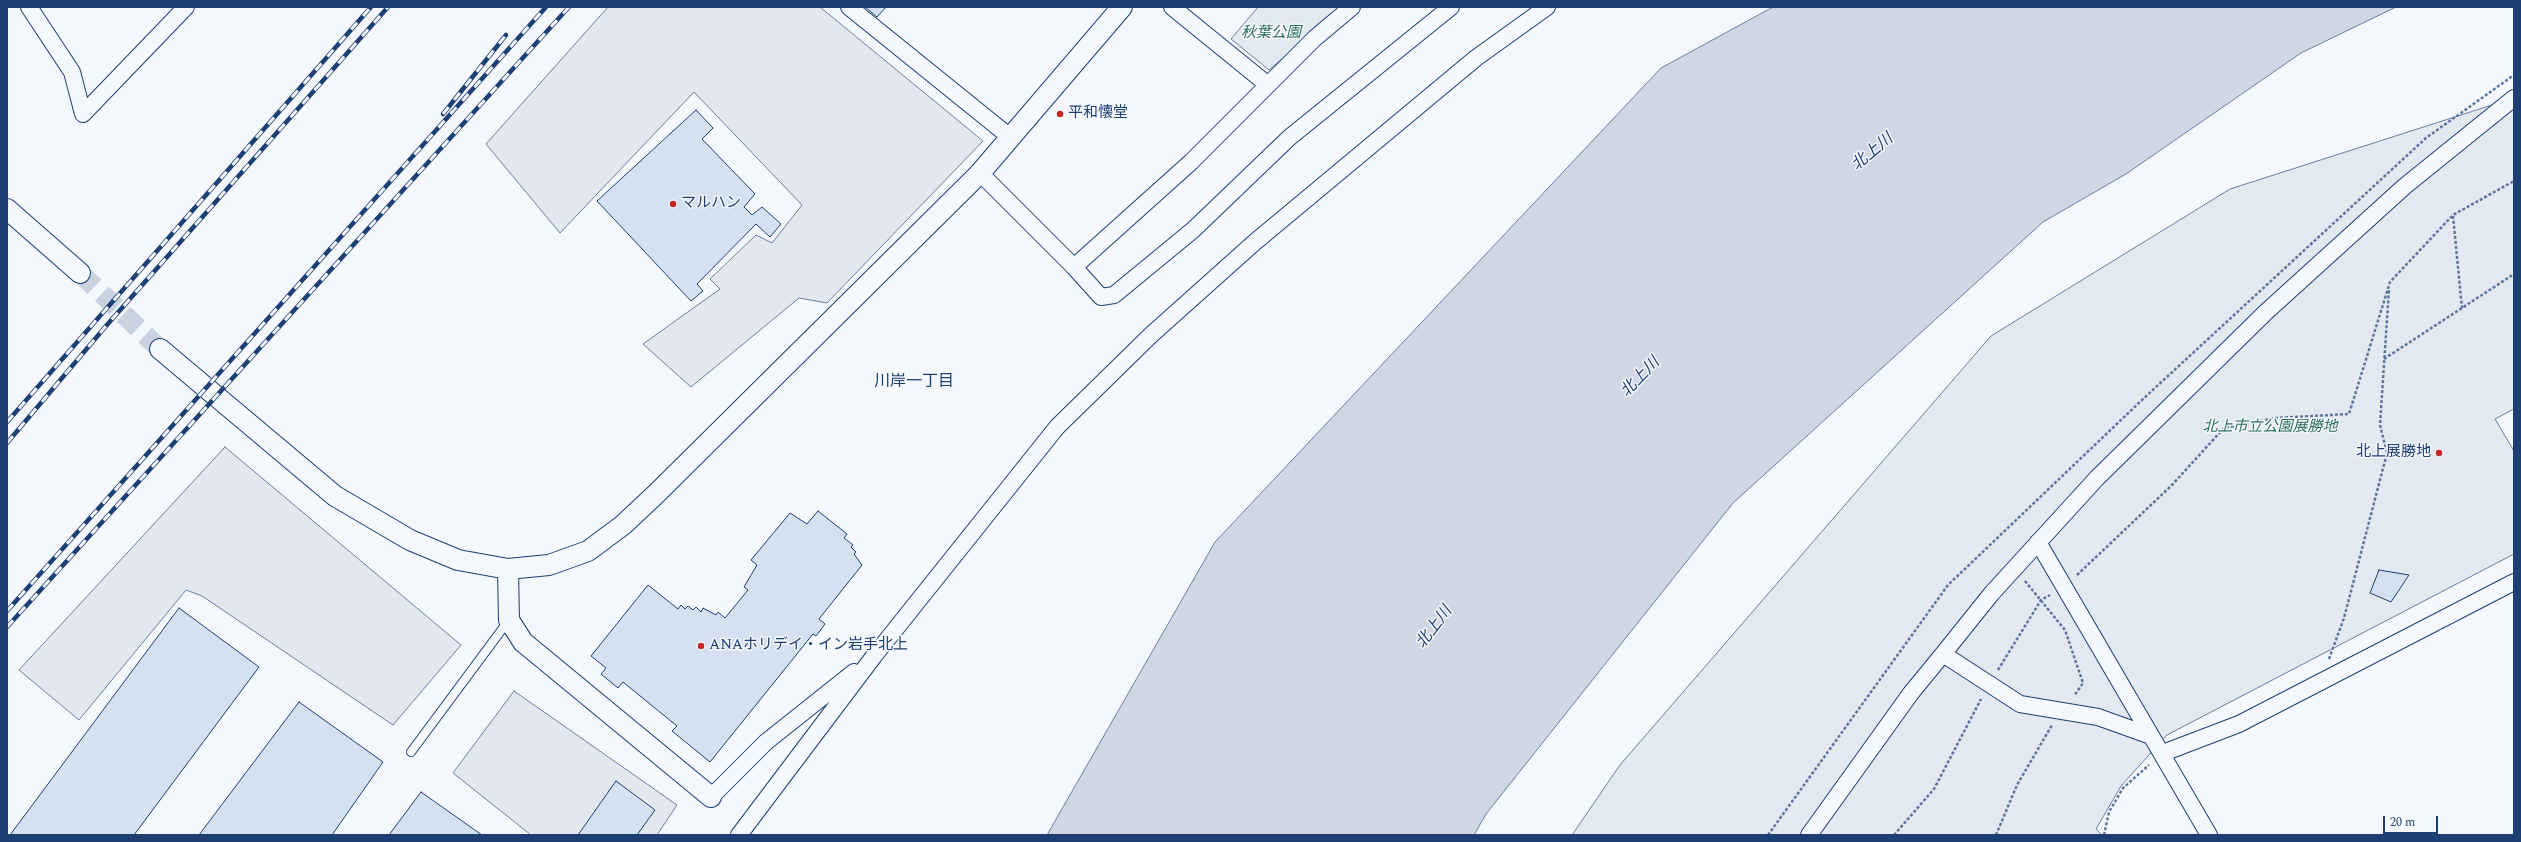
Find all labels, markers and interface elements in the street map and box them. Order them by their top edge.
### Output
park label: 秋葉公園 [1241,25,1301,43]
place label: 平和懐堂 [1068,105,1128,123]
marker: 平和懐堂 [1055,109,1065,119]
water label: 北上川 [1848,130,1898,176]
place label: マルハン [681,195,741,213]
marker: マルハン [668,199,678,209]
water label: 北上川 [1617,354,1665,402]
district label: 川岸一丁目 [874,373,954,393]
park label: 北上市立公園展勝地 [2203,419,2337,437]
place label: 北上展勝地 [2356,444,2431,462]
marker: 北上展勝地 [2434,448,2444,458]
water label: 北上川 [1413,603,1457,653]
place label: ANAホリデイ・イン岩手北上 [709,637,908,655]
marker: ANAホリデイ・イン岩手北上 [696,641,706,651]
scale bar [2385,808,2440,834]
text: 20 m [2390,813,2415,832]

